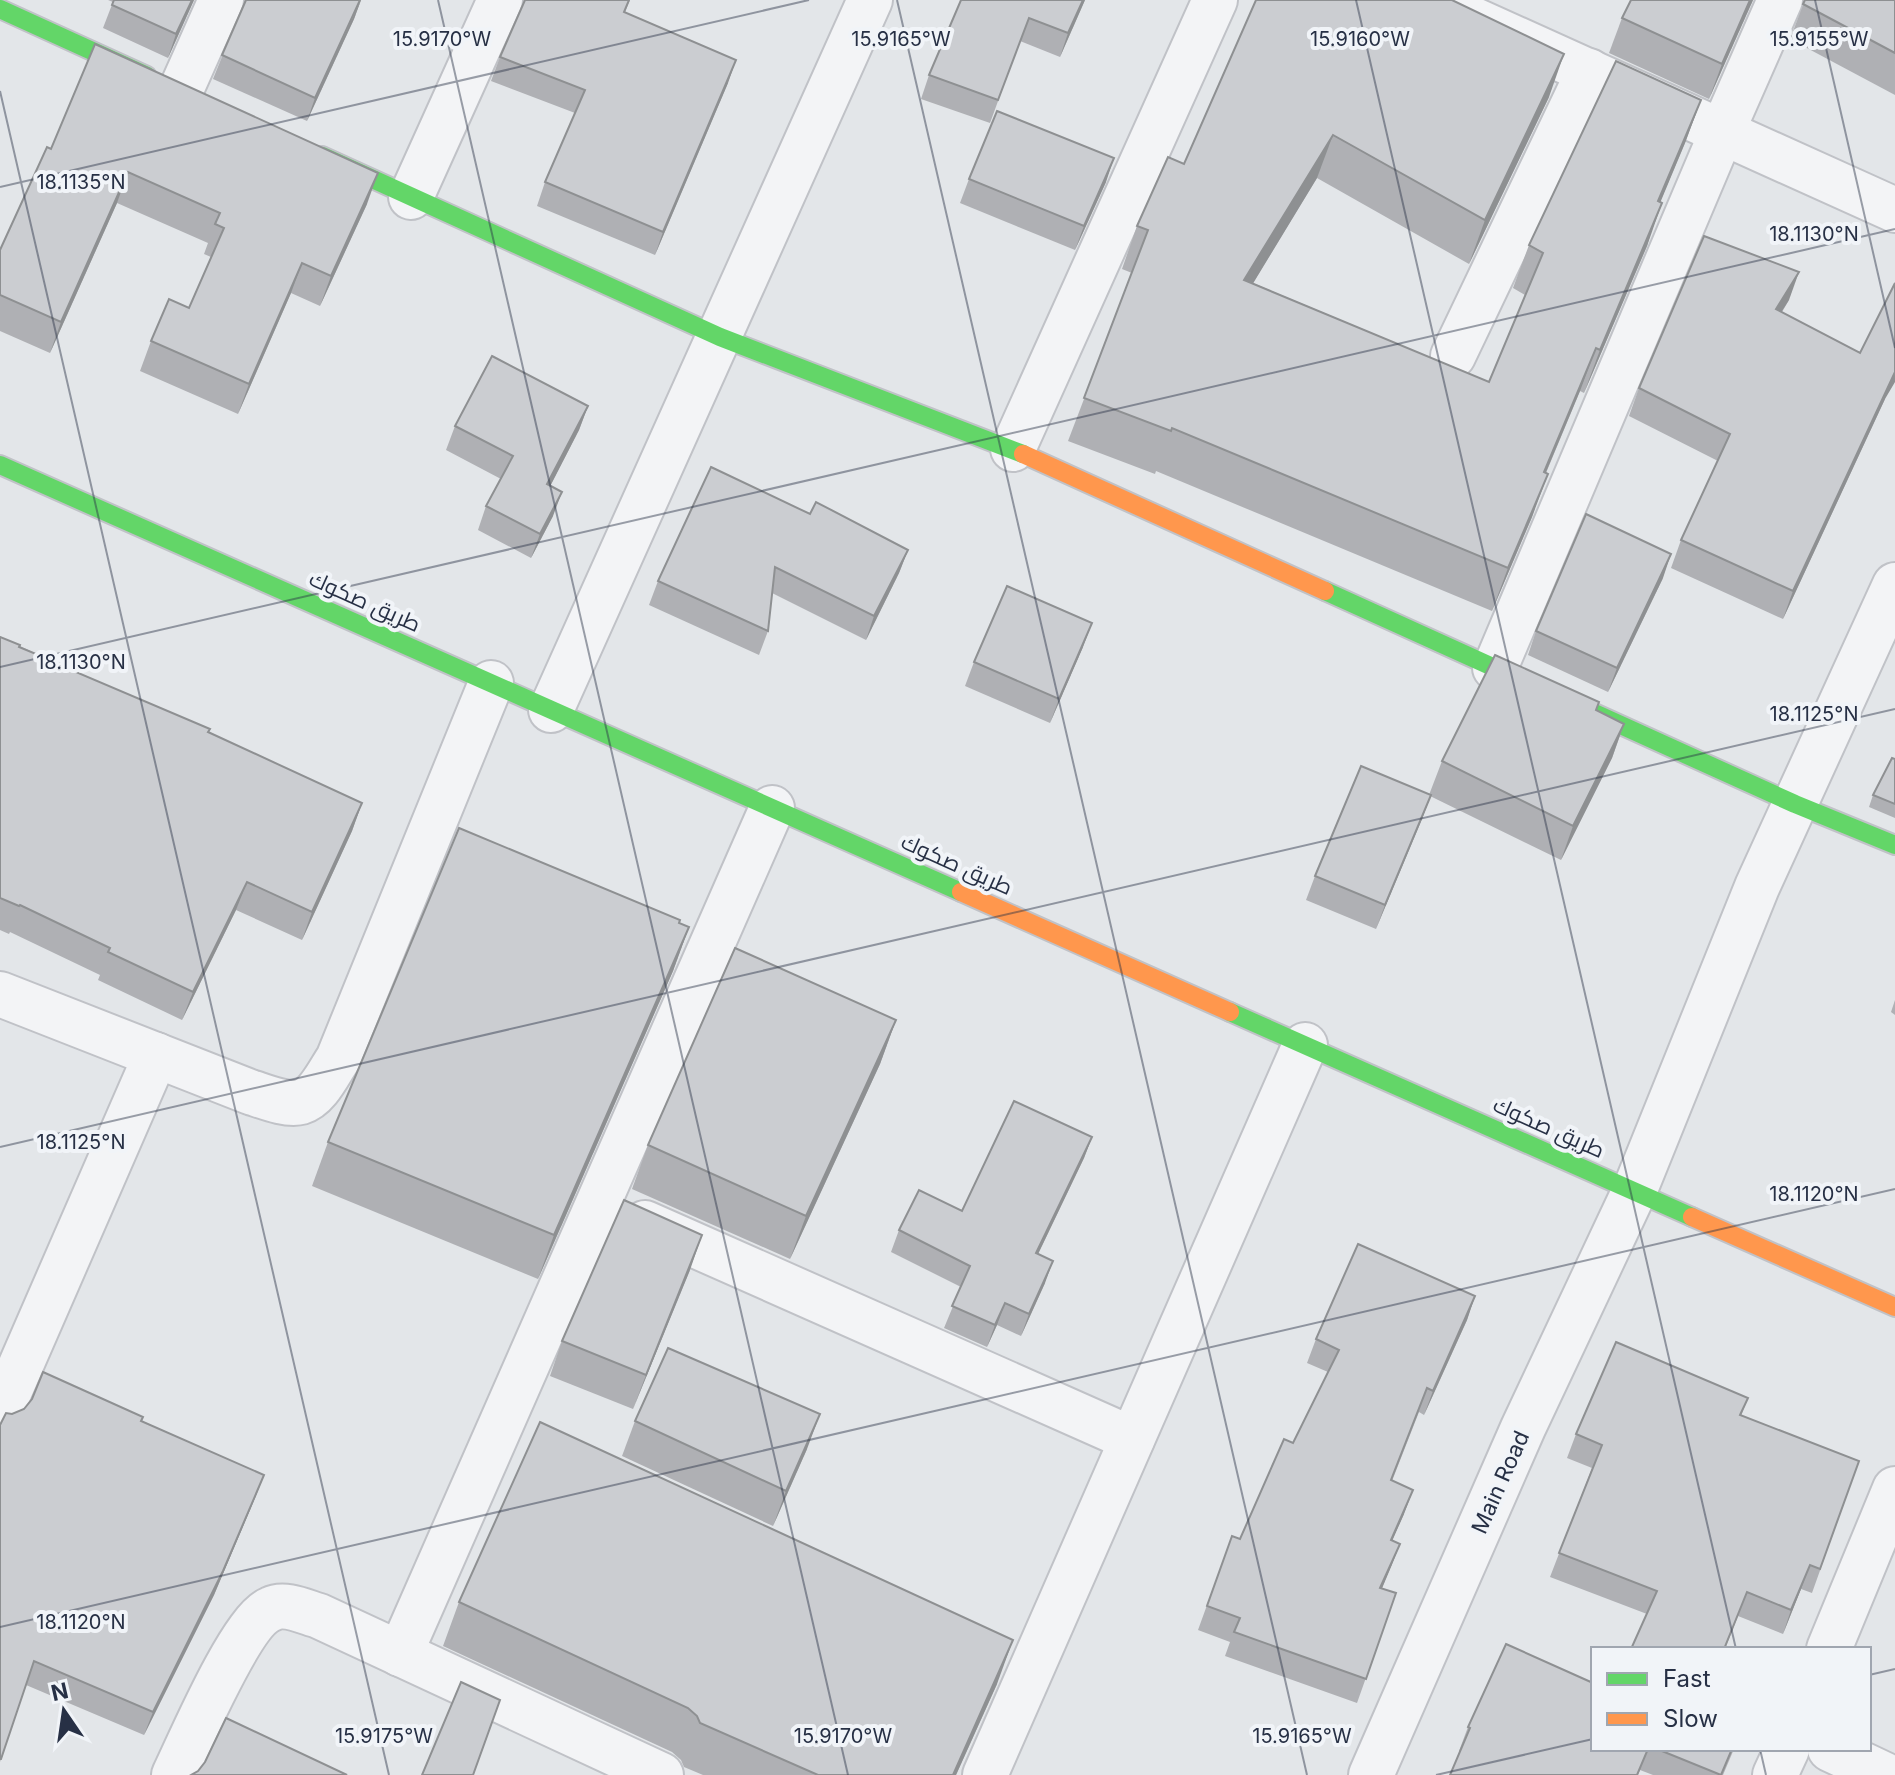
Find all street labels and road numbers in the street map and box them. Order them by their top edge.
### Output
street label: طريق صكوك [305,565,425,638]
street label: طريق صكوك [897,828,1017,901]
street label: طريق صكوك [1489,1091,1609,1164]
street label: Main Road [1466,1427,1534,1537]

